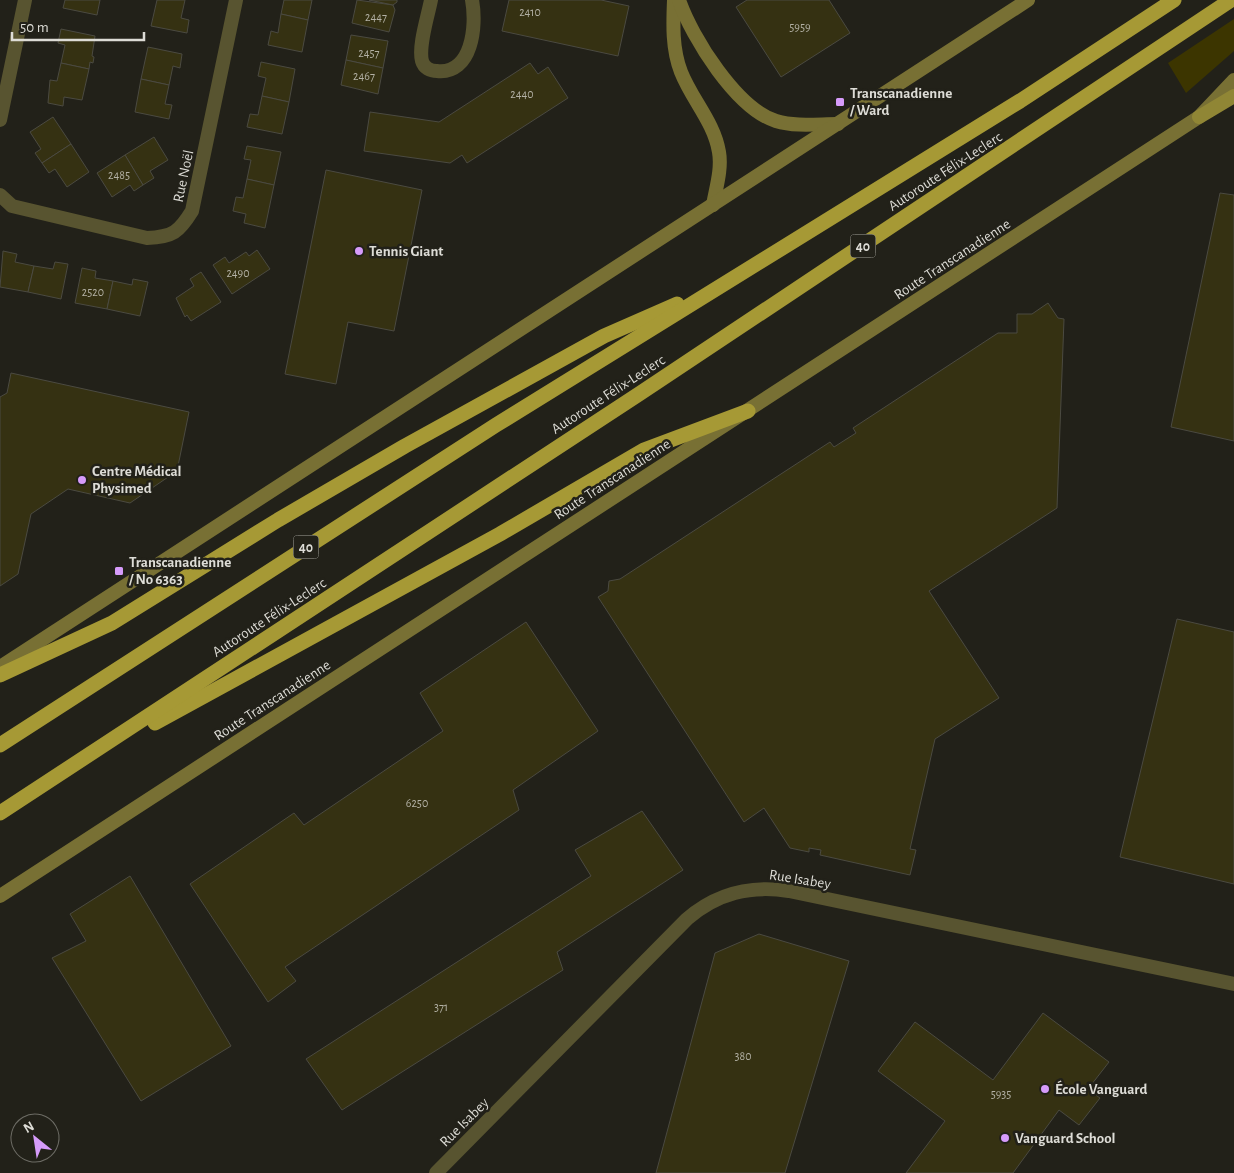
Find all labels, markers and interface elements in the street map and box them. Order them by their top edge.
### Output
house number: 2410 [519,6,541,18]
scale bar [12,10,145,42]
house number: 2447 [365,11,387,23]
text: 50 m [20,20,49,35]
house number: 5959 [789,21,811,33]
house number: 2457 [358,47,380,59]
house number: 2467 [353,70,375,82]
place label: Transcanadienne / Ward [849,86,952,118]
house number: 2440 [510,88,534,100]
marker: Transcanadienne / Ward [834,96,846,108]
street label: Autoroute Félix-Leclerc [886,129,1005,214]
street label: Rue Noël [171,149,196,204]
house number: 2485 [108,169,130,181]
street label: Route Transcanadienne [891,216,1013,303]
road number: 40 [850,235,876,258]
place label: Tennis Giant [369,244,443,259]
marker: Tennis Giant [353,245,365,257]
house number: 2490 [226,267,250,279]
house number: 2520 [82,286,104,298]
street label: Autoroute Félix-Leclerc [549,352,668,437]
street label: Route Transcanadienne [551,436,673,523]
place label: Centre Médical Physimed [92,464,182,496]
marker: Centre Médical Physimed [76,474,88,486]
road number: 40 [294,536,318,558]
place label: Transcanadienne / No 6363 [128,555,231,587]
marker: Transcanadienne / No 6363 [113,565,125,577]
street label: Autoroute Félix-Leclerc [210,575,329,660]
street label: Route Transcanadienne [211,657,333,744]
house number: 6250 [406,797,428,809]
street label: Rue Isabey [768,867,832,892]
house number: 371 [434,1001,448,1013]
house number: 380 [735,1050,751,1062]
place label: École Vanguard [1055,1080,1148,1097]
marker: École Vanguard [1039,1083,1051,1095]
house number: 5935 [991,1088,1011,1100]
street label: Rue Isabey [437,1095,492,1150]
north arrow [10,1113,60,1163]
text: N [21,1119,37,1136]
place label: Vanguard School [1015,1131,1116,1146]
marker: Vanguard School [999,1132,1011,1144]

